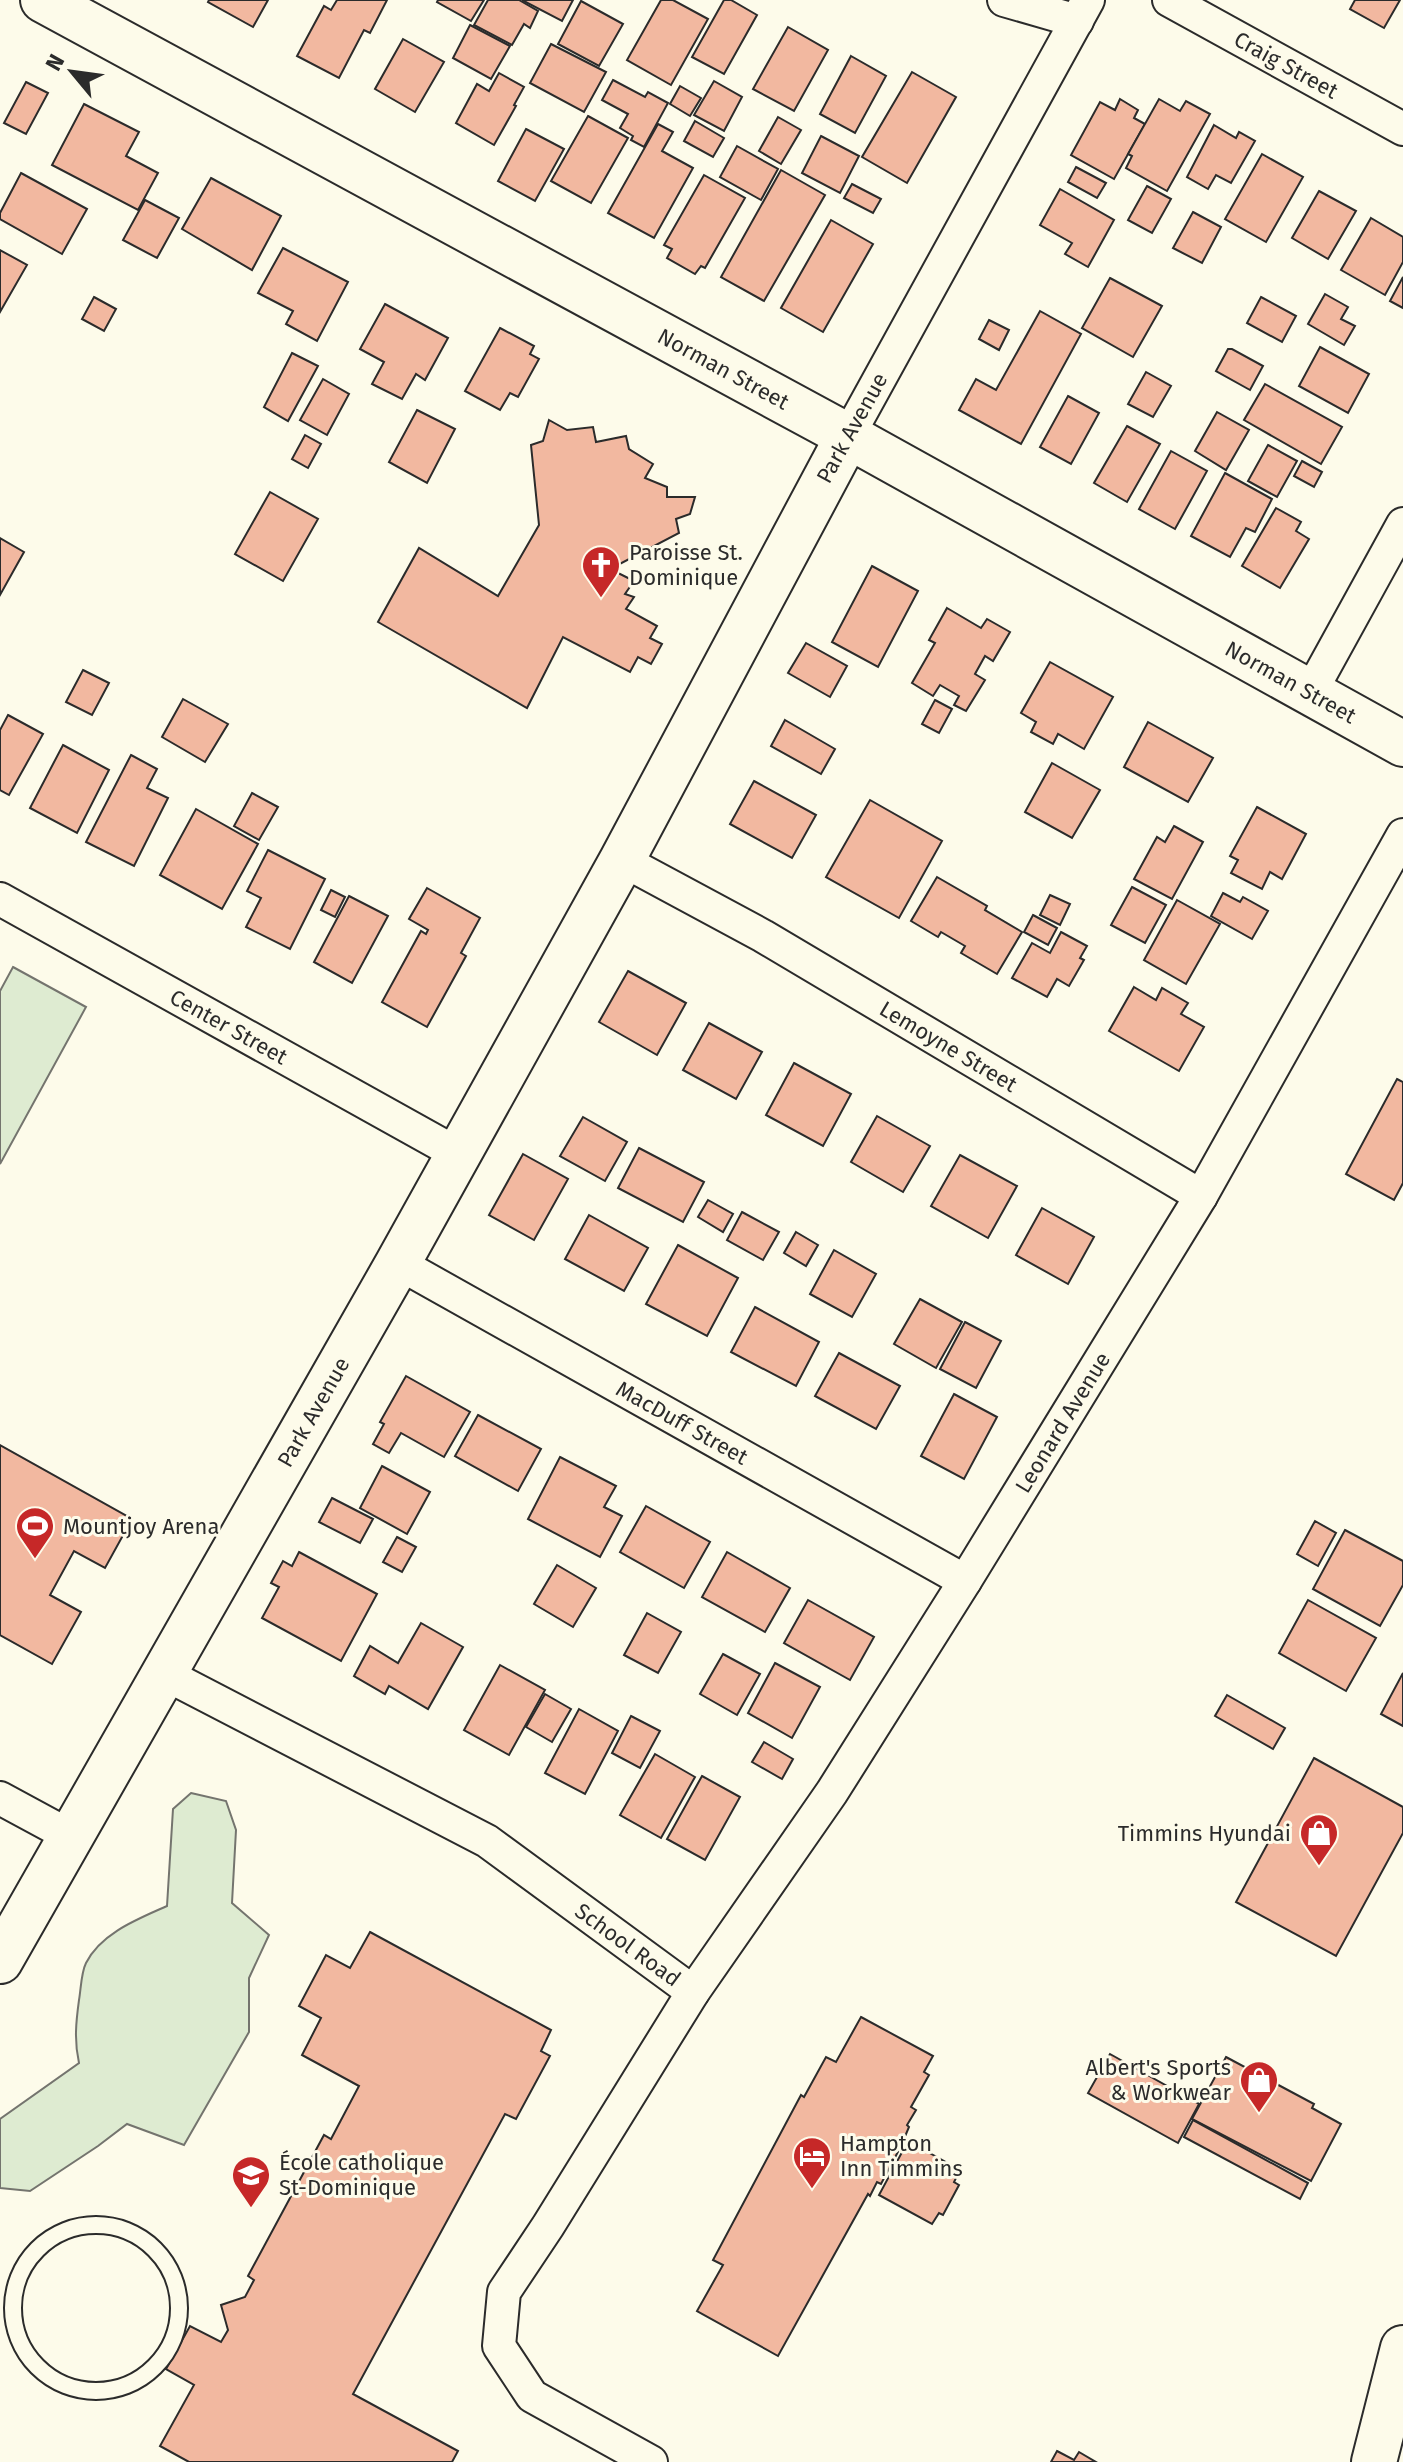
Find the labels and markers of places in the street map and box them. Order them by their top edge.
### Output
place label: Paroisse St. Dominique [629,539,743,591]
church icon: Paroisse St. Dominique [580,544,622,599]
sports icon: Mountjoy Arena [14,1505,56,1560]
place label: Mountjoy Arena [63,1513,219,1540]
shop icon: Timmins Hyundai [1298,1812,1340,1867]
place label: Timmins Hyundai [1118,1820,1291,1847]
place label: Albert's Sports & Workwear [1085,2054,1231,2106]
shop icon: Albert's Sports & Workwear [1238,2059,1280,2114]
place label: Hampton Inn Timmins [840,2130,963,2182]
hotel icon: Hampton Inn Timmins [791,2135,833,2190]
place label: École catholique St-Dominique [279,2149,444,2201]
school or university icon: École catholique St-Dominique [230,2154,272,2209]

